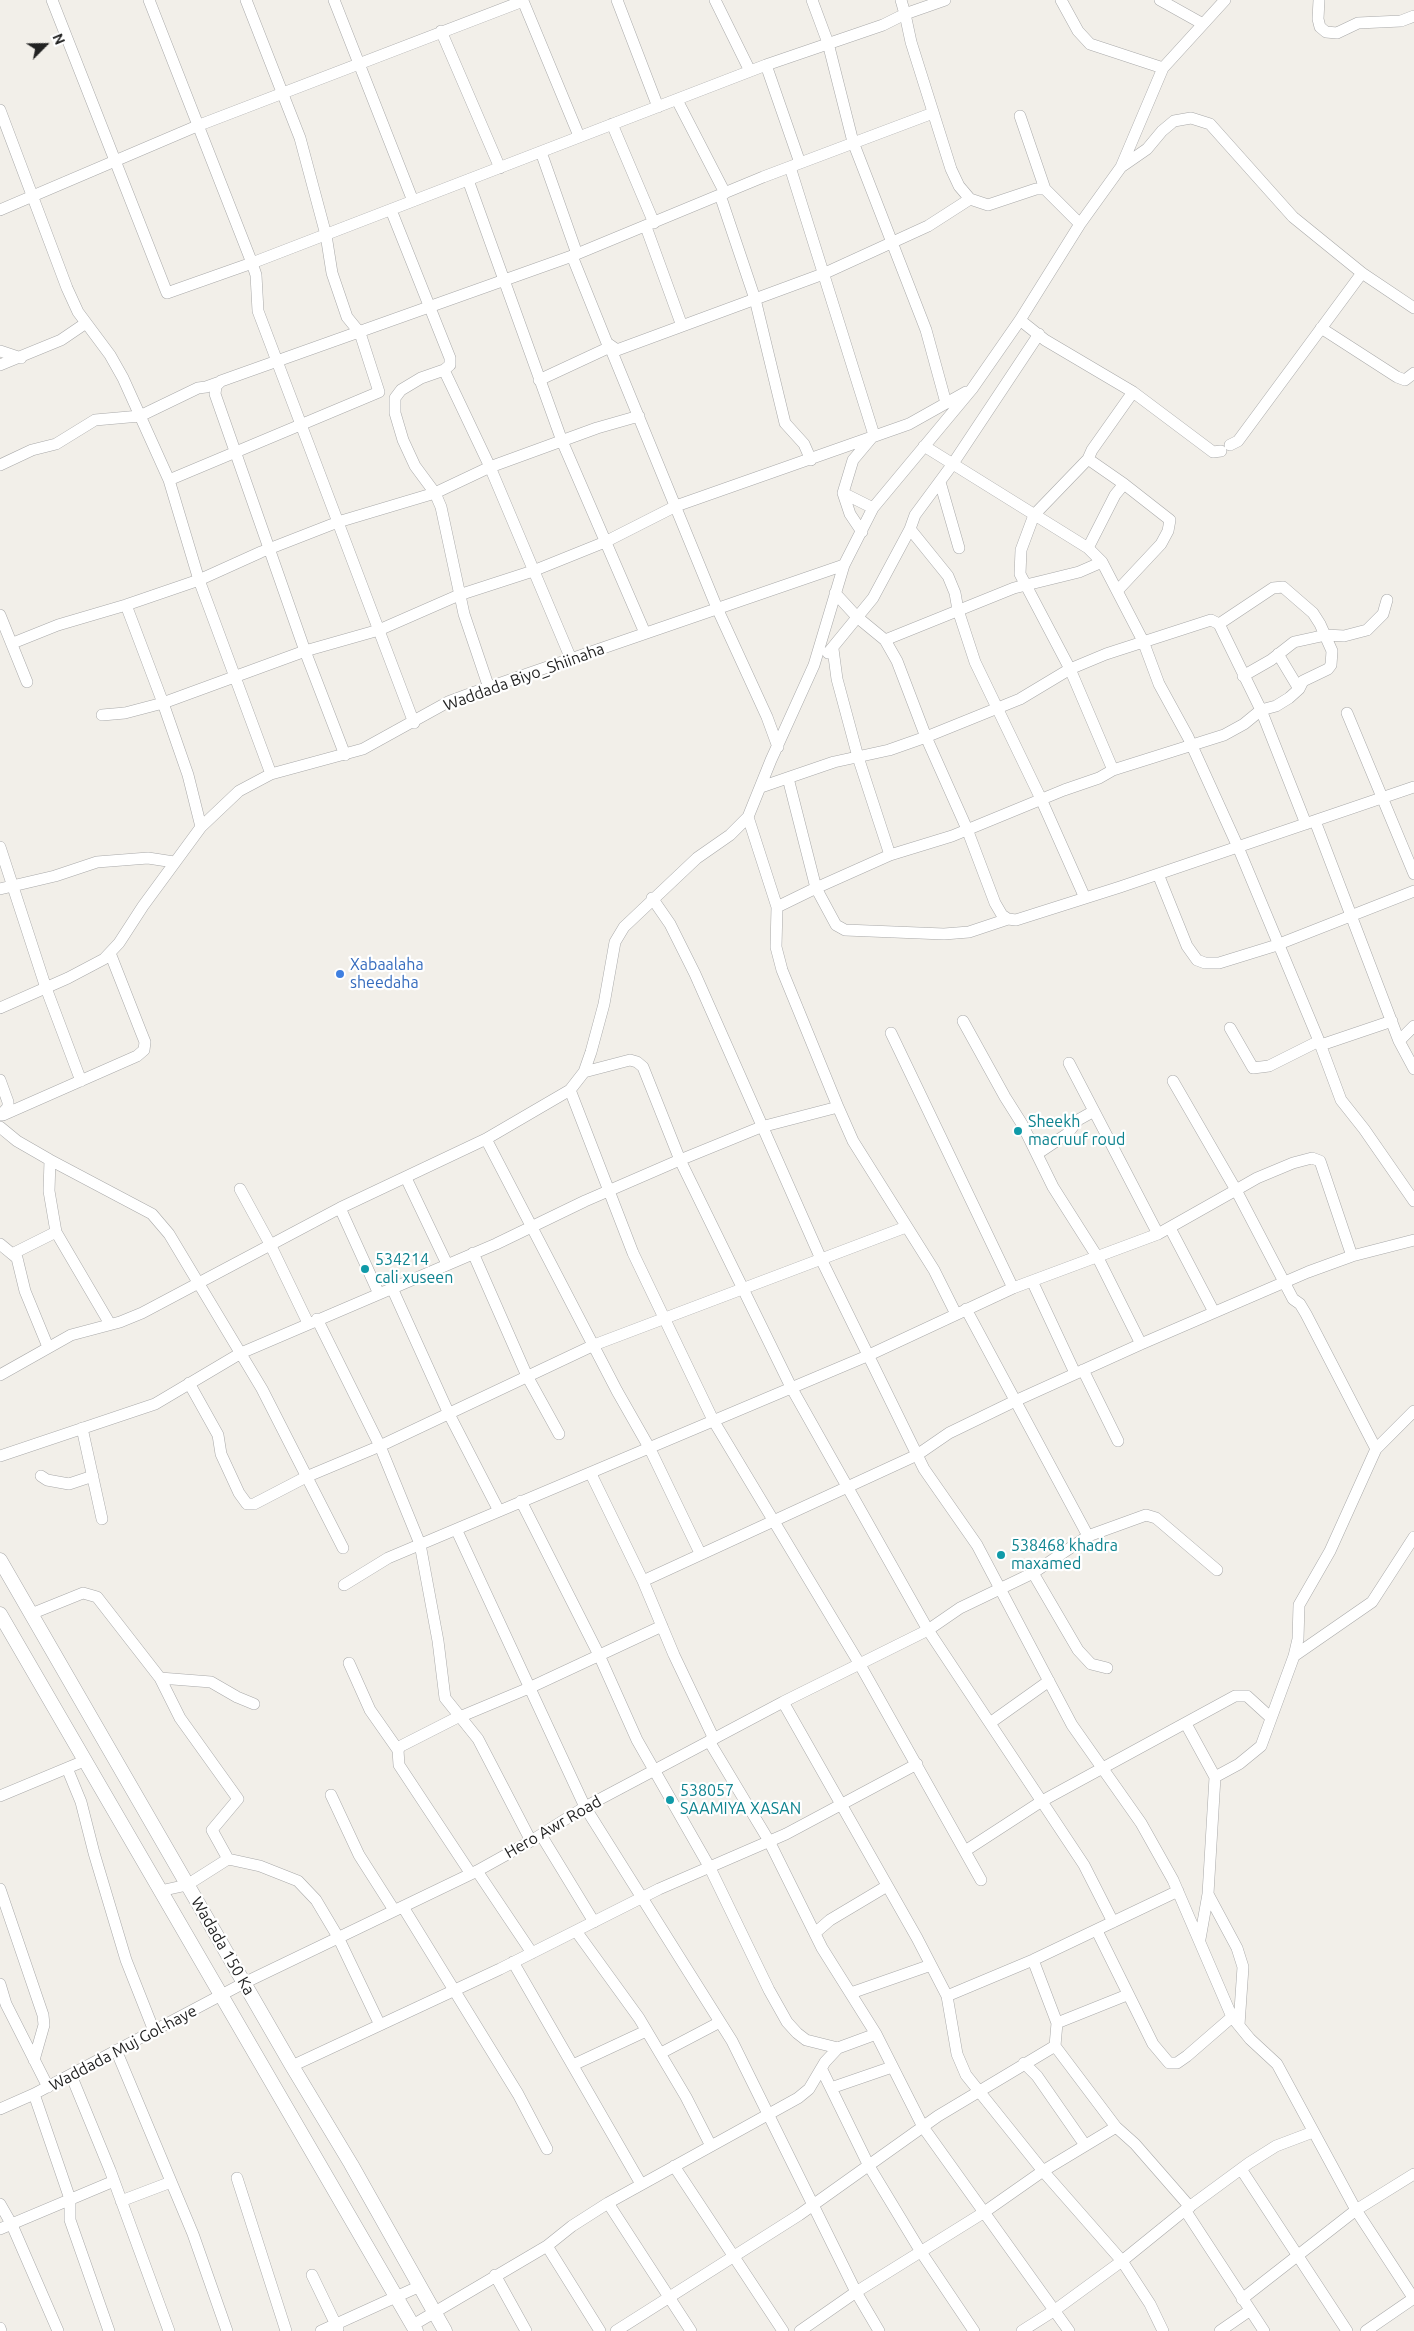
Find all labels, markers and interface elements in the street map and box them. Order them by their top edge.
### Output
north arrow [20,20,70,70]
text: N [49,31,68,47]
street label: Waddada Biyo_Shiinaha [441,639,607,715]
place label: Xabaalaha sheedaha [350,955,424,993]
marker: Xabaalaha sheedaha [334,968,346,980]
place label: Sheekh macruuf roud [1028,1112,1125,1150]
marker: Sheekh macruuf roud [1012,1125,1024,1137]
place label: 534214 cali xuseen [375,1250,453,1288]
marker: 534214 cali xuseen [359,1263,371,1275]
place label: 538468 khadra maxamed [1011,1536,1118,1574]
marker: 538468 khadra maxamed [995,1549,1007,1561]
place label: 538057 SAAMIYA XASAN [680,1781,801,1819]
street label: Hero Awr Road [501,1792,605,1862]
marker: 538057 SAAMIYA XASAN [664,1794,676,1806]
street label: Wadada 150 Ka [187,1893,259,1999]
street label: Waddada Muj Gol-haye [46,2001,200,2095]

